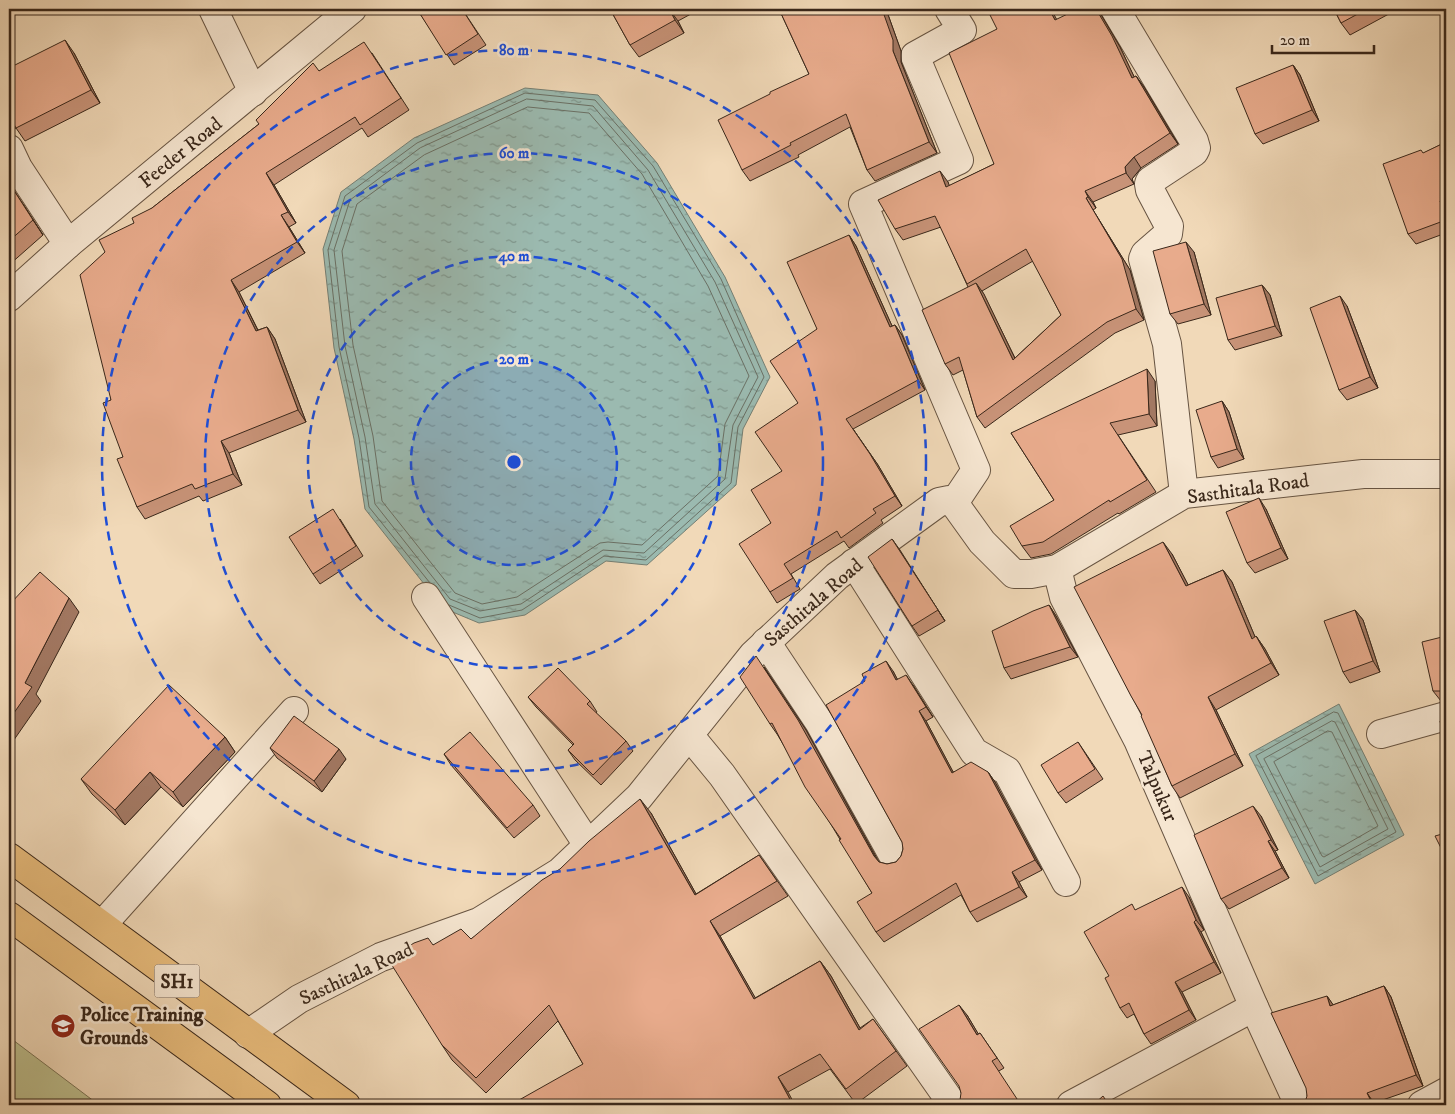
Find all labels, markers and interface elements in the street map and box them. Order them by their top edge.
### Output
scale bar [1272,22,1375,54]
text: 20 m [1280,31,1310,50]
text: 80 m [499,41,530,60]
street label: Feeder Road [134,112,228,194]
text: 60 m [499,144,530,163]
text: 40 m [497,247,530,266]
text: 20 m [499,350,530,369]
centre of rings [505,453,523,471]
street label: Sasthitala Road [1186,469,1311,510]
street label: Sasthitala Road [759,553,869,653]
street label: Talpukur [1131,747,1183,826]
street label: Sasthitala Road [296,937,418,1012]
road number: SH1 [154,964,200,998]
place label: Police Training Grounds [80,1003,204,1051]
school or university icon: Police Training Grounds [50,1013,76,1039]

